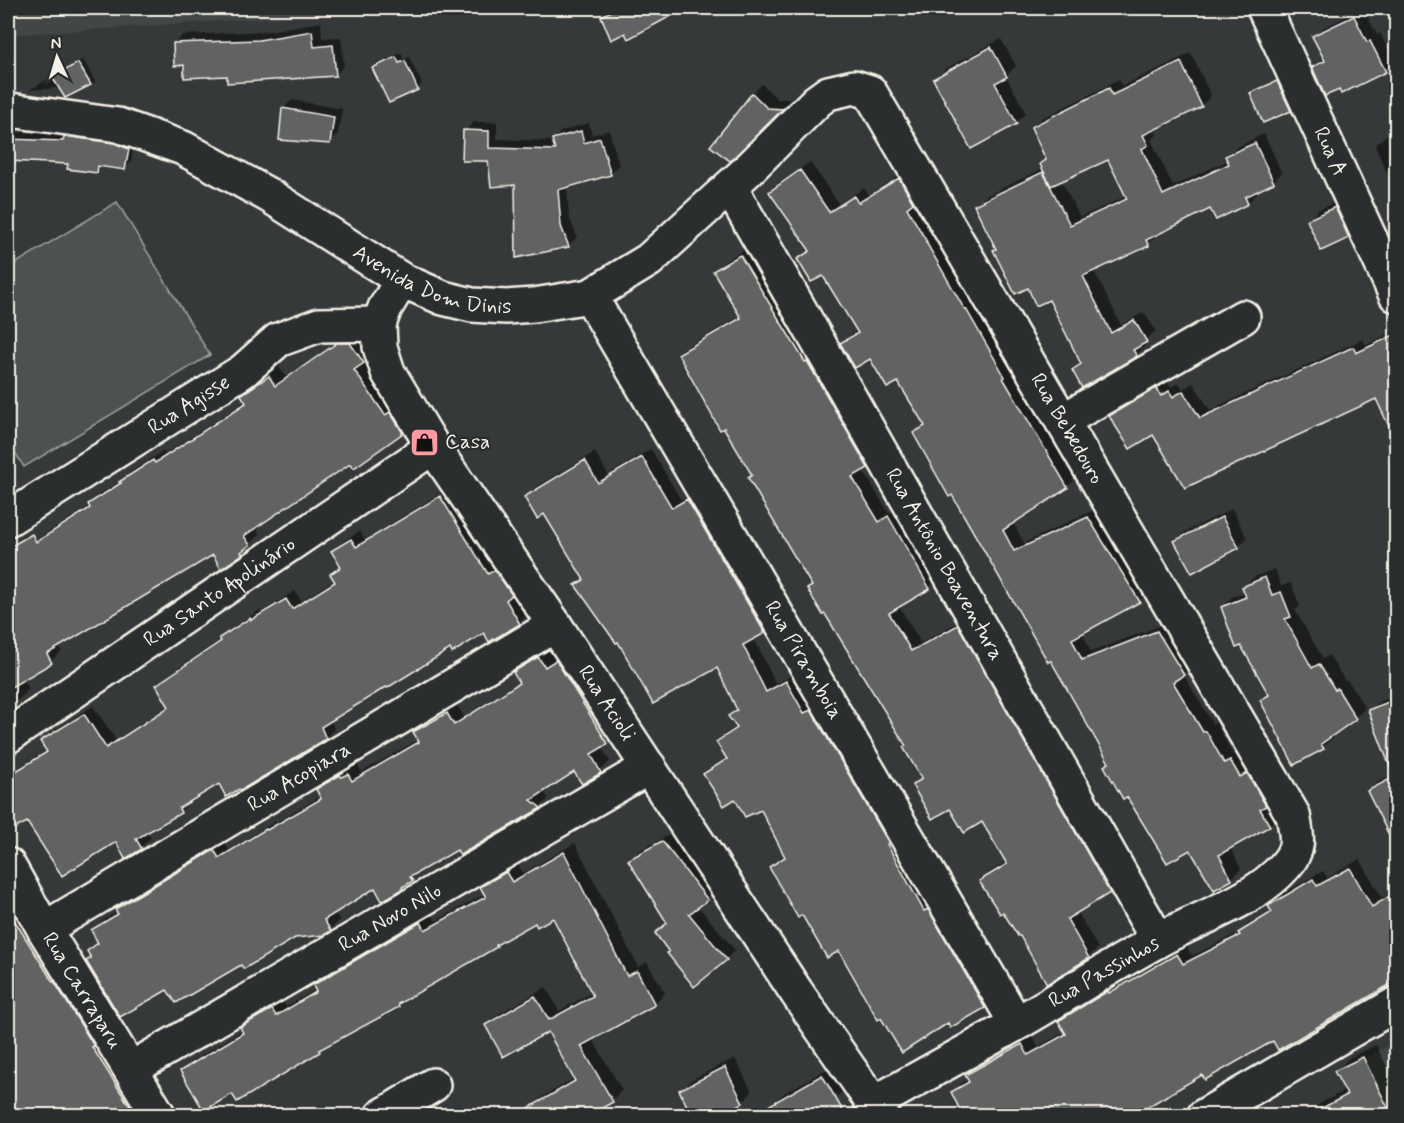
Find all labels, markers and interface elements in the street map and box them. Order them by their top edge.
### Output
north arrow [27,27,87,87]
text: N [50,33,62,54]
street label: Rua A [1307,122,1353,181]
street label: Avenida Dom Dinis [347,238,512,321]
street label: Rua Agisse [143,368,236,441]
street label: Rua Bebedouro [1024,368,1110,489]
shop icon: Casa [408,426,440,458]
place label: Casa [445,428,490,456]
street label: Rua Antônio Boaventura [879,463,1010,666]
street label: Rua Santo Apolinário [138,530,301,654]
street label: Rua Piramboia [758,596,849,725]
street label: Rua Acioli [571,660,642,747]
street label: Rua Acopiara [242,736,356,819]
street label: Rua Novo Nilo [333,877,447,959]
street label: Rua Carraparu [35,927,129,1054]
street label: Rua Passinhos [1044,929,1164,1015]

